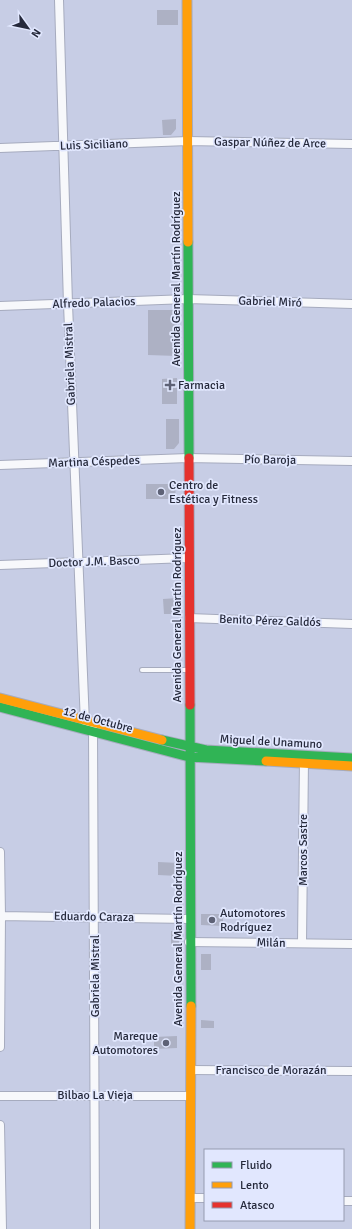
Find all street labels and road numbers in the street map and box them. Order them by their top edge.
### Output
street label: Gaspar Núñez de Arce [214,135,326,151]
street label: Luis Siciliano [60,136,128,154]
street label: Avenida General Martín Rodríguez [169,191,184,367]
street label: Gabriel Miró [238,293,302,311]
street label: Alfredo Palacios [52,294,136,312]
street label: Gabriela Mistral [61,322,79,406]
street label: Pío Baroja [244,452,296,468]
street label: Martina Céspedes [48,453,140,471]
street label: Avenida General Martín Rodríguez [170,527,185,703]
street label: Doctor J.M. Basco [48,553,140,571]
street label: Benito Pérez Galdós [219,612,321,630]
street label: 12 de Octubre [62,704,134,736]
street label: Miguel de Unamuno [219,732,323,752]
street label: Marcos Sastre [296,814,311,886]
street label: Avenida General Martín Rodríguez [171,851,186,1027]
street label: Eduardo Caraza [54,909,134,925]
street label: Gabriela Mistral [88,934,103,1017]
street label: Milán [256,935,286,951]
street label: Francisco de Morazán [215,1063,327,1078]
street label: Bilbao La Vieja [57,1088,133,1103]

